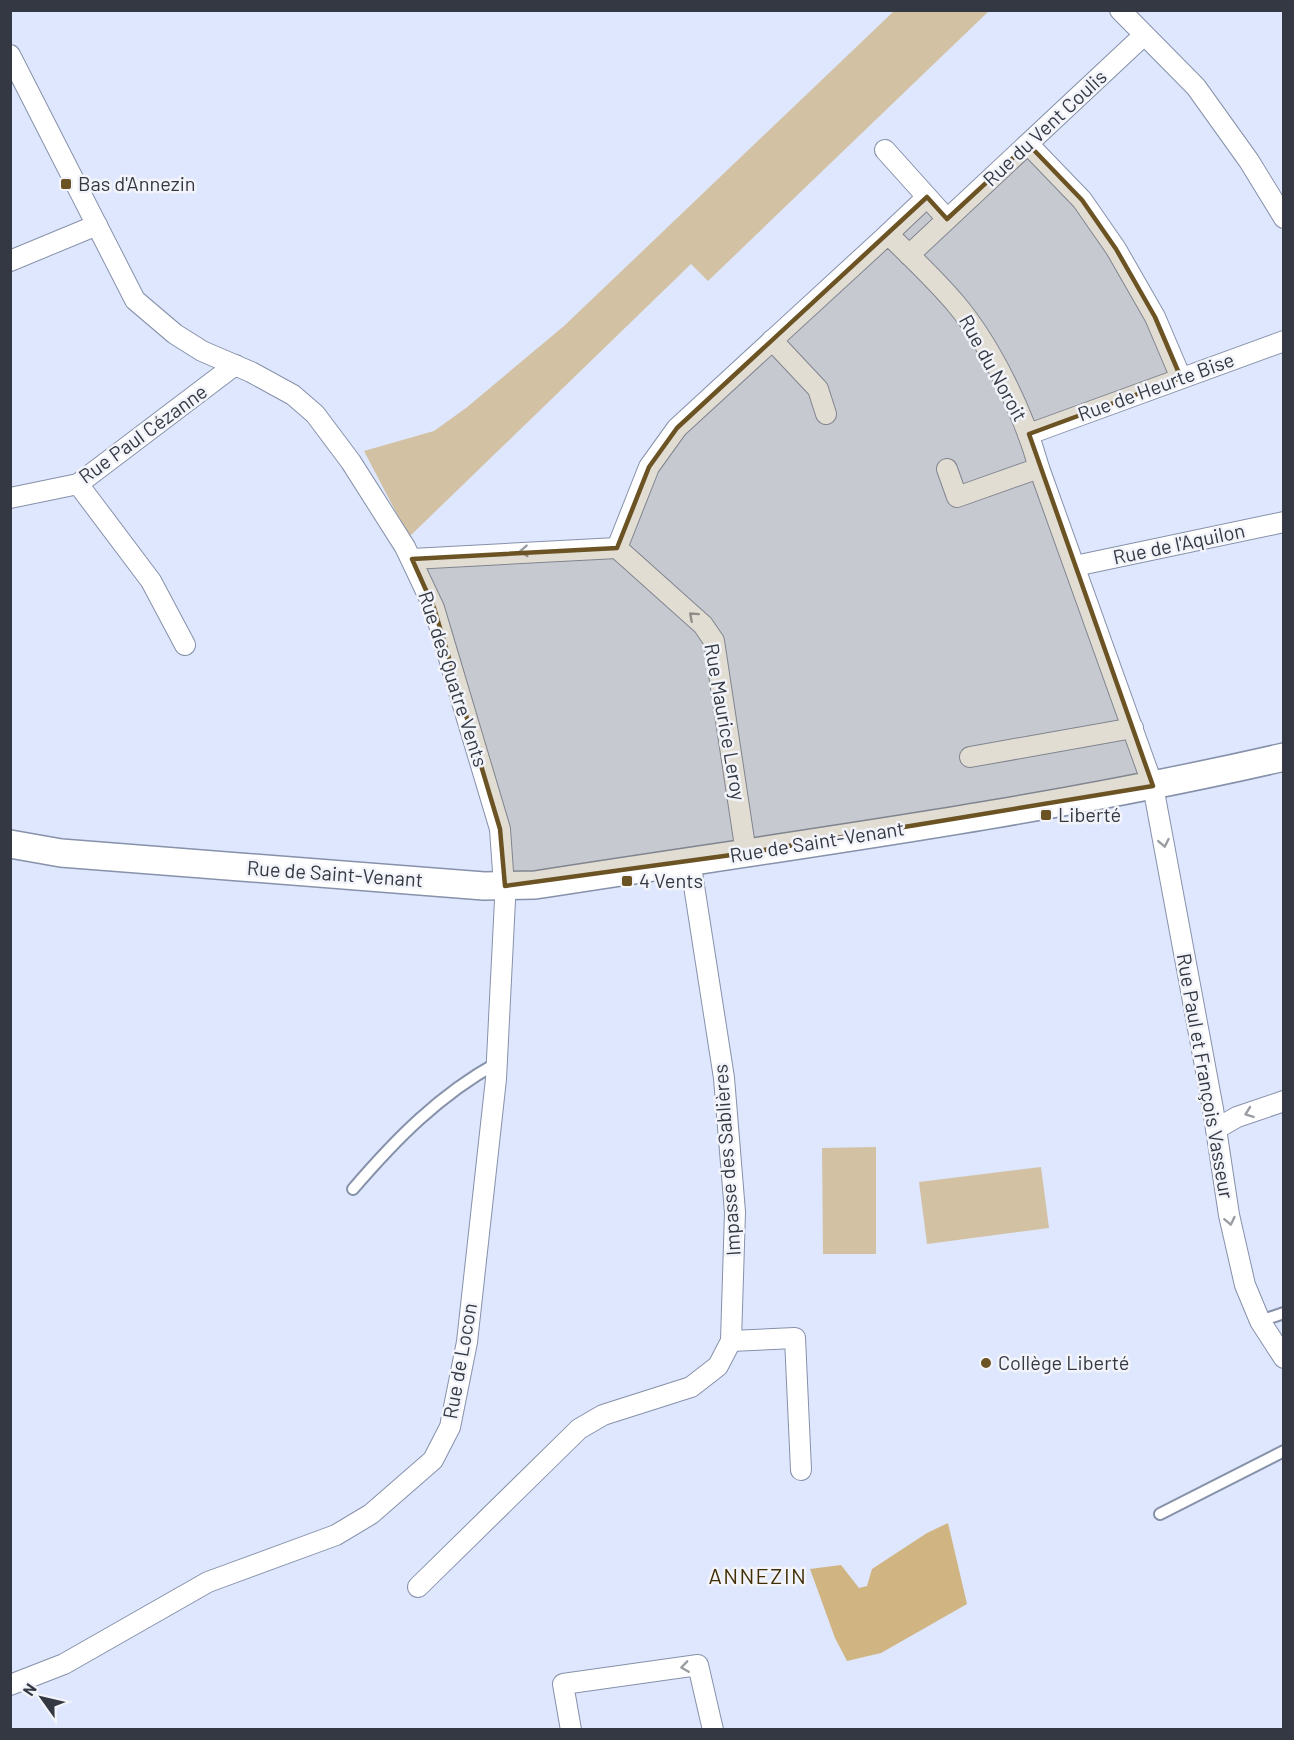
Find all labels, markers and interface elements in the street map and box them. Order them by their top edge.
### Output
street label: Rue du Vent Coulis [978,64,1111,191]
place label: Bas d'Annezin [78,171,196,195]
marker: Bas d'Annezin [59,177,73,191]
street label: Rue du Noroit [955,310,1033,425]
street label: Rue de Heurte Bise [1074,347,1237,426]
street label: Rue Paul Cézanne [74,379,211,488]
street label: Rue de l'Aquilon [1111,517,1247,569]
one-way arrow [520,545,529,558]
street label: Rue des Quatre Vents [414,588,494,770]
one-way arrow [689,612,700,623]
street label: Rue Maurice Leroy [700,641,752,802]
place label: Liberté [1058,802,1121,826]
marker: Liberté [1039,808,1053,822]
street label: Rue de Saint-Venant [728,815,906,867]
one-way arrow [1157,838,1170,848]
street label: Rue de Saint-Venant [246,855,424,891]
place label: 4 Vents [639,868,703,892]
marker: 4 Vents [620,874,634,888]
street label: Rue Paul et François Vasseur [1173,951,1239,1200]
street label: Impasse des Sablières [707,1063,745,1257]
one-way arrow [1244,1106,1255,1119]
one-way arrow [1223,1216,1236,1226]
street label: Rue de Locon [437,1301,481,1421]
place label: Collège Liberté [998,1350,1129,1374]
marker: Collège Liberté [979,1356,993,1370]
district label: ANNEZIN [709,1562,807,1588]
one-way arrow [680,1660,689,1673]
north arrow [12,1668,72,1728]
text: N [18,1680,40,1699]

